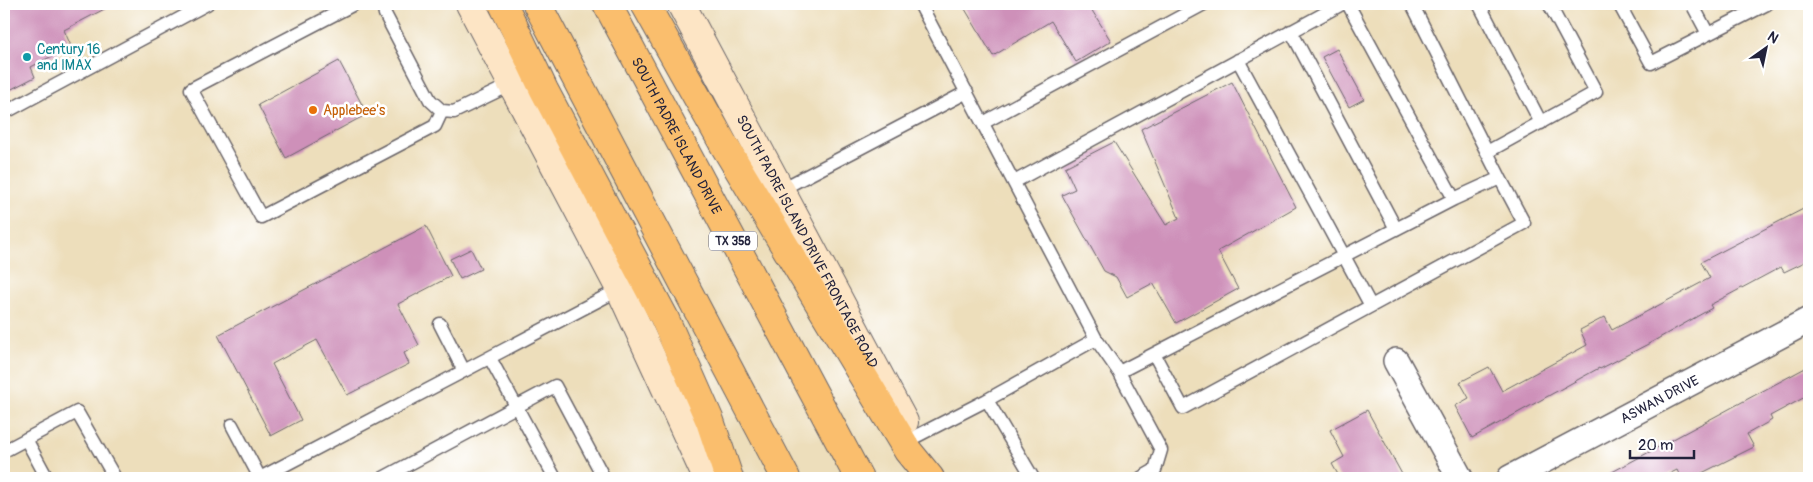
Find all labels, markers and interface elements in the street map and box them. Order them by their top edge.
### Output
north arrow [1740,22,1790,72]
text: N [1764,28,1781,47]
place label: Century 16 and IMAX [37,41,100,74]
marker: Century 16 and IMAX [21,51,33,63]
street label: SOUTH PADRE ISLAND DRIVE [628,54,725,217]
place label: Applebee's [323,102,386,119]
marker: Applebee's [307,104,319,116]
street label: SOUTH PADRE ISLAND DRIVE FRONTAGE ROAD [733,112,882,371]
road number: TX 358 [709,232,757,250]
street label: ASWAN DRIVE [1617,372,1702,427]
scale bar [1630,427,1694,459]
text: 20 m [1638,436,1673,455]

